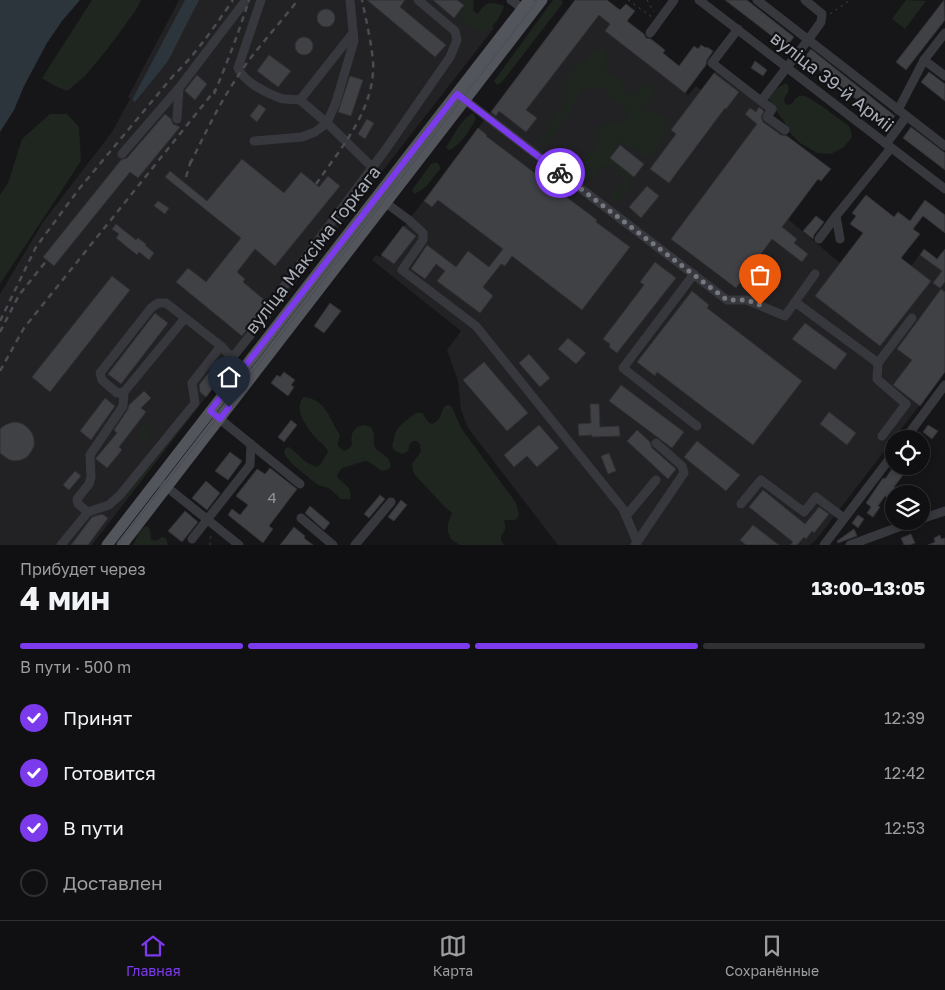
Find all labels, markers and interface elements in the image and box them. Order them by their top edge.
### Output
street label: вуліца 39-й Арміі [767,26,899,136]
courier [535,148,585,198]
icon: bike [546,159,574,187]
street label: вуліца Максіма Горкага [240,161,385,338]
pin [739,254,781,305]
icon: bag [746,261,774,289]
pin [208,356,250,407]
icon: home [215,363,243,391]
map controls [885,430,930,530]
button: locate [885,430,930,475]
button: layers [885,485,930,530]
house number: 4 [267,488,277,506]
text: Прибудет через [20,559,146,579]
text: 13:00–13:05 [811,576,925,599]
text: 4 мин [20,579,110,617]
text: В пути · 500 m [20,657,131,677]
icon: check [20,704,48,732]
text: Принят [63,706,132,729]
text: 12:39 [884,708,925,728]
icon: check [20,759,48,787]
text: Готовится [63,761,156,784]
text: 12:42 [884,763,925,783]
icon: check [20,814,48,842]
text: В пути [63,816,124,839]
text: 12:53 [885,818,925,838]
text: Доставлен [63,871,163,894]
tab: Главная [126,932,181,979]
tab: Карта [433,932,473,979]
tab: Сохранённые [725,932,819,979]

